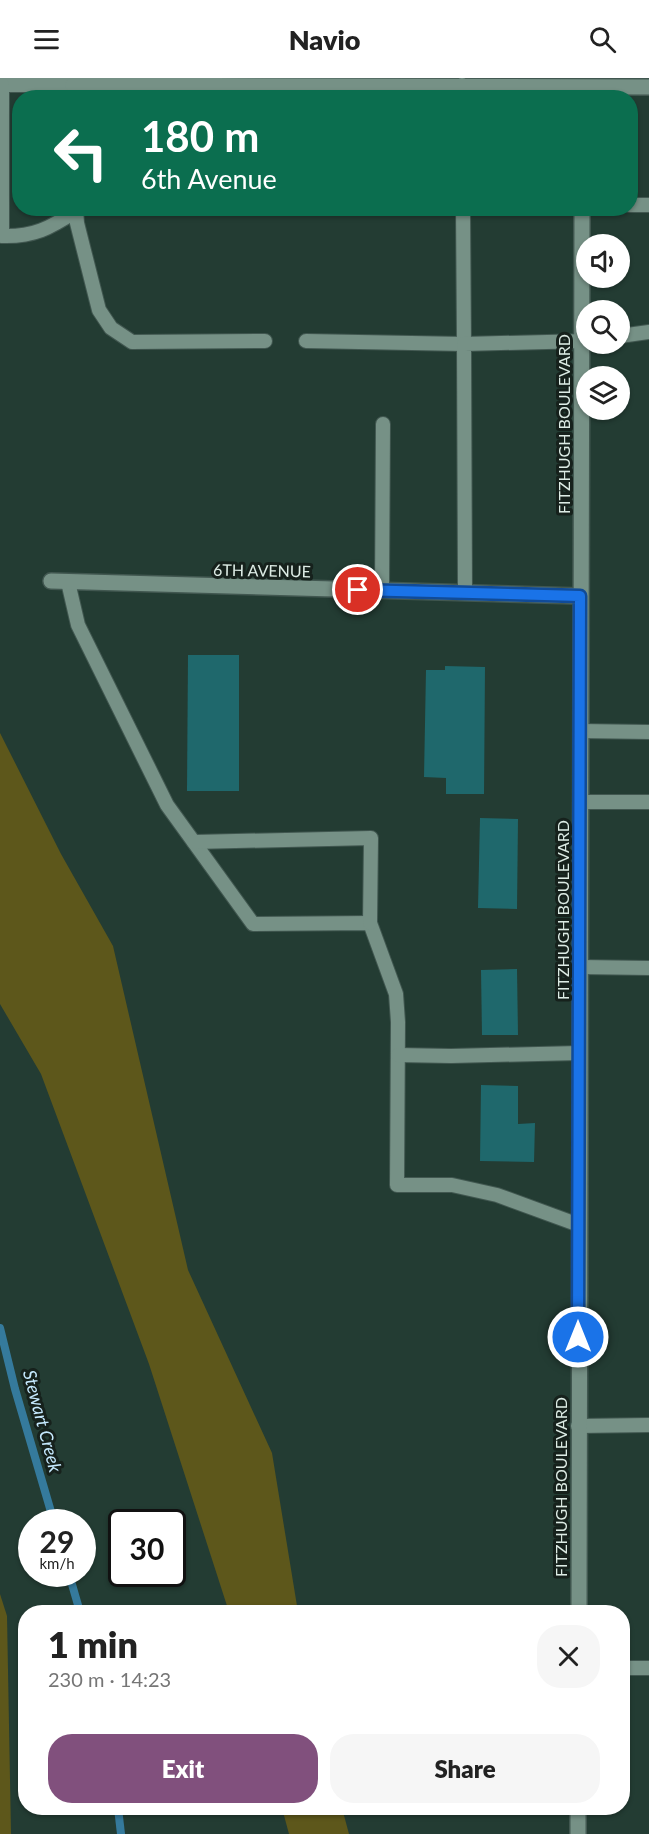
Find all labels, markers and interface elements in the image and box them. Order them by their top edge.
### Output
icon: menu [30,23,63,56]
text: Navio [289,23,360,56]
icon: search [586,23,619,56]
text: 180 m [141,111,259,161]
icon: left [42,114,120,192]
text: 6th Avenue [141,162,277,195]
map controls [576,234,630,420]
button: sound [576,234,630,288]
button: search [576,300,630,354]
street label: FITZHUGH BOULEVARD [554,334,573,514]
button: layers [576,366,630,420]
street label: 6TH AVENUE [213,560,311,580]
pin [332,564,383,615]
icon: arrive [341,573,374,606]
street label: FITZHUGH BOULEVARD [553,820,572,1000]
position arrow [546,1305,610,1369]
water label: Stewart Creek [19,1367,67,1475]
street label: FITZHUGH BOULEVARD [551,1397,570,1577]
speed limit sign: 30 [108,1509,186,1587]
text: 29 [40,1523,74,1559]
text: km/h [39,1554,75,1572]
text: 1 min [48,1622,138,1666]
button: close [537,1625,600,1688]
text: 230 m · 14:23 [48,1667,171,1691]
button: Exit [48,1734,318,1803]
button: Share [330,1734,600,1803]

